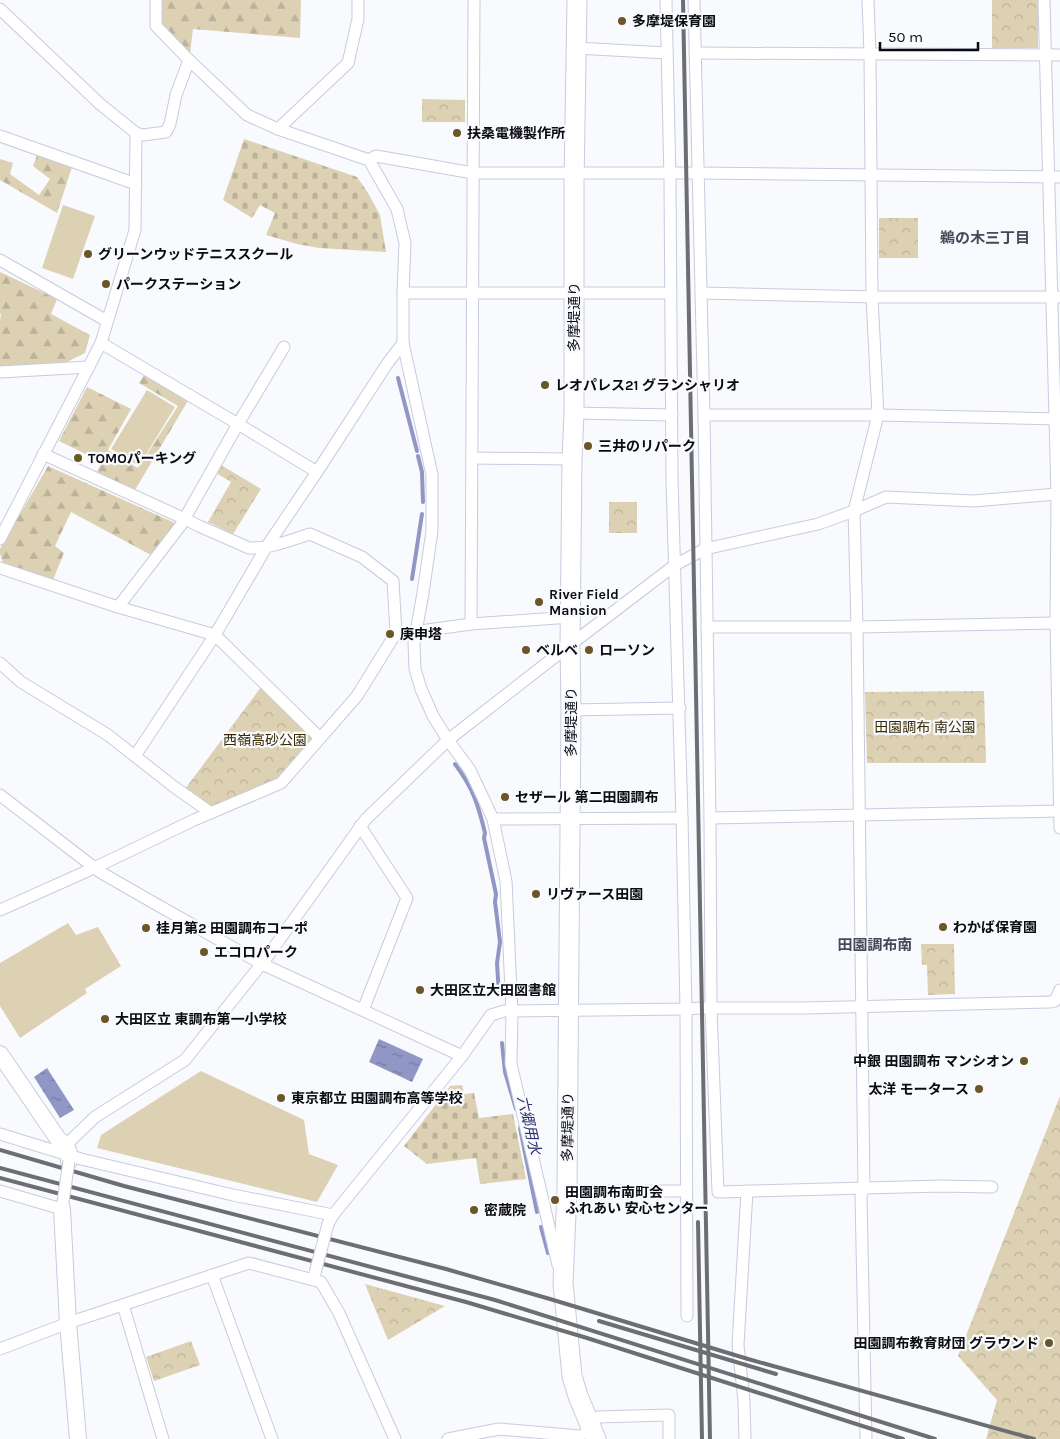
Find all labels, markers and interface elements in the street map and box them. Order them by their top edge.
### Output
place label: 多摩堤保育園 [632,13,716,30]
marker: 多摩堤保育園 [616,15,628,27]
scale bar [880,20,978,52]
text: 50 m [888,28,923,46]
place label: 扶桑電機製作所 [467,125,565,142]
marker: 扶桑電機製作所 [451,127,463,139]
district label: 鵜の木三丁目 [940,229,1030,247]
place label: グリーンウッドテニススクール [98,246,293,263]
marker: グリーンウッドテニススクール [82,248,94,260]
place label: パークステーション [116,276,241,293]
marker: パークステーション [100,278,112,290]
street label: 多摩堤通り [566,282,583,352]
place label: レオパレス21 グランシャリオ [555,377,740,394]
marker: レオパレス21 グランシャリオ [539,379,551,391]
place label: 三井のリパーク [598,438,696,455]
marker: 三井のリパーク [582,440,594,452]
place label: TOMOパーキング [88,450,196,467]
marker: TOMOパーキング [72,452,84,464]
place label: River Field Mansion [549,586,619,619]
marker: River Field Mansion [533,596,545,608]
place label: 庚申塔 [400,626,442,643]
marker: 庚申塔 [384,628,396,640]
place label: ベルベ [536,642,578,659]
place label: ローソン [599,642,655,659]
marker: ベルベ [520,644,532,656]
marker: ローソン [583,644,595,656]
street label: 多摩堤通り [563,687,580,757]
park label: 田園調布 南公園 [874,719,976,736]
park label: 西嶺高砂公園 [223,732,307,749]
place label: セザール 第二田園調布 [515,789,659,806]
marker: セザール 第二田園調布 [499,791,511,803]
place label: リヴァース田園 [546,886,643,903]
marker: リヴァース田園 [530,888,542,900]
place label: わかば保育園 [953,919,1037,936]
place label: 桂月第2 田園調布コーポ [156,920,308,937]
marker: わかば保育園 [937,921,949,933]
marker: 桂月第2 田園調布コーポ [140,922,152,934]
district label: 田園調布南 [837,936,913,954]
place label: エコロパーク [214,944,298,961]
marker: エコロパーク [198,946,210,958]
place label: 大田区立大田図書館 [430,982,556,999]
marker: 大田区立大田図書館 [414,984,426,996]
place label: 大田区立 東調布第一小学校 [115,1011,287,1028]
marker: 大田区立 東調布第一小学校 [99,1013,111,1025]
place label: 中銀 田園調布 マンシオン [853,1053,1014,1070]
marker: 中銀 田園調布 マンシオン [1018,1055,1030,1067]
place label: 太洋 モータース [868,1081,969,1098]
marker: 太洋 モータース [973,1083,985,1095]
place label: 東京都立 田園調布高等学校 [291,1090,463,1107]
marker: 東京都立 田園調布高等学校 [275,1092,287,1104]
street label: 多摩堤通り [559,1092,577,1162]
water label: 六郷用水 [513,1094,545,1158]
place label: 田園調布南町会 ふれあい 安心センター [565,1184,709,1217]
marker: 田園調布南町会 ふれあい 安心センター [549,1194,561,1206]
place label: 密蔵院 [484,1202,526,1219]
marker: 密蔵院 [468,1204,480,1216]
place label: 田園調布教育財団 グラウンド [853,1335,1039,1352]
marker: 田園調布教育財団 グラウンド [1043,1337,1055,1349]

